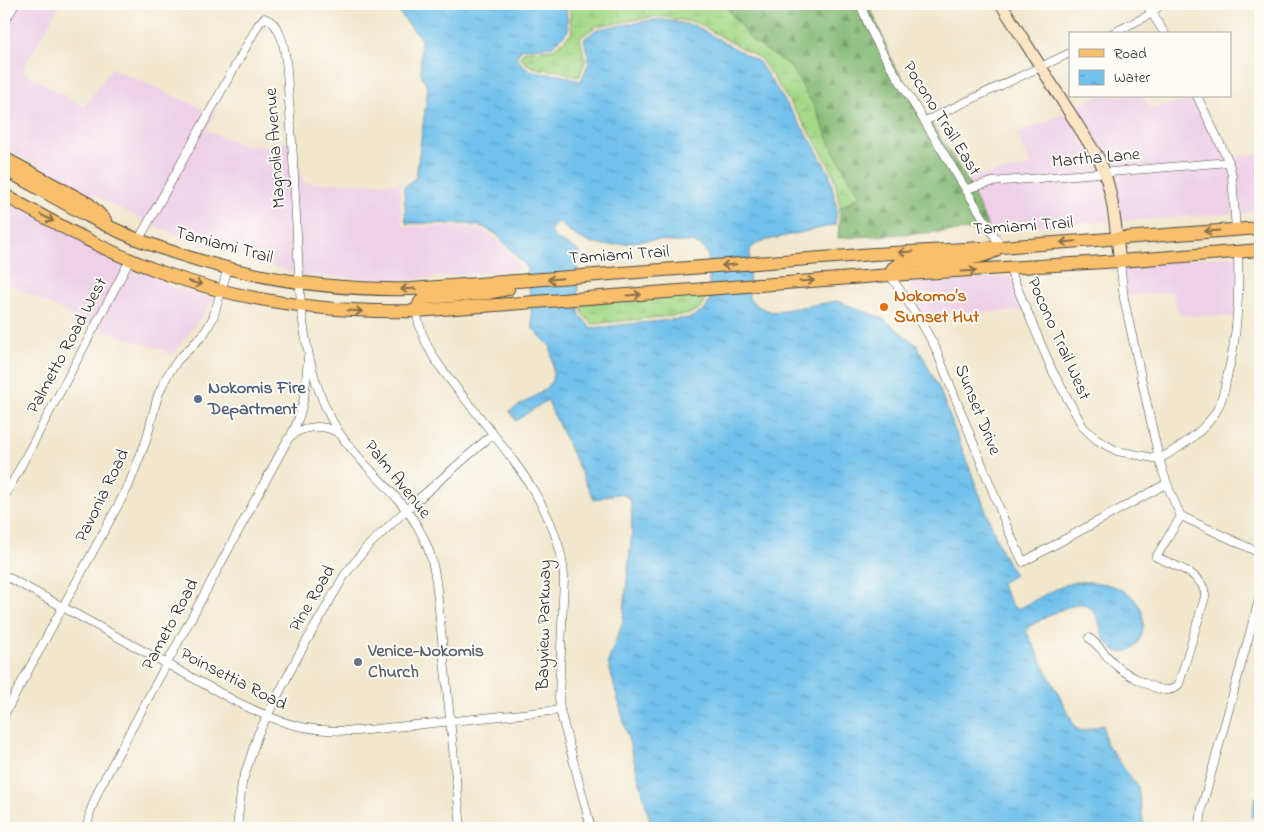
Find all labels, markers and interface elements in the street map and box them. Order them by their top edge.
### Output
legend [1069,32,1232,98]
text: Road [1114,43,1147,65]
street label: Pocono Trail East [895,57,987,181]
text: Water [1114,67,1150,89]
street label: Magnolia Avenue [259,86,294,209]
street label: Martha Lane [1051,142,1142,176]
street label: Tamiami Trail [972,211,1074,243]
one-way arrow [39,213,54,223]
street label: Tamiami Trail [172,220,276,272]
one-way arrow [1204,227,1220,236]
one-way arrow [1060,238,1076,247]
street label: Tamiami Trail [568,240,670,272]
one-way arrow [898,248,914,257]
one-way arrow [721,260,737,270]
one-way arrow [961,266,977,275]
street label: Palmetto Road West [21,273,115,419]
street label: Pocono Trail West [1019,273,1097,405]
one-way arrow [548,274,564,283]
one-way arrow [799,277,815,286]
one-way arrow [187,279,203,289]
one-way arrow [400,284,416,294]
place label: Nokomo’s Sunset Hut [894,284,980,331]
one-way arrow [626,290,642,299]
marker: Nokomo’s Sunset Hut [878,301,890,313]
one-way arrow [347,306,363,315]
street label: Sunset Drive [947,361,1007,460]
place label: Nokomis Fire Department [207,376,307,423]
marker: Nokomis Fire Department [192,393,204,405]
street label: Palm Avenue [357,435,437,526]
street label: Pavonia Road [69,445,137,547]
street label: Bayview Parkway [531,560,559,691]
street label: Pine Road [283,561,343,637]
street label: Pameto Road [136,575,206,675]
place label: Venice-Nokomis Church [367,639,484,686]
street label: Poinsettia Road [175,642,291,718]
marker: Venice-Nokomis Church [352,656,364,668]

